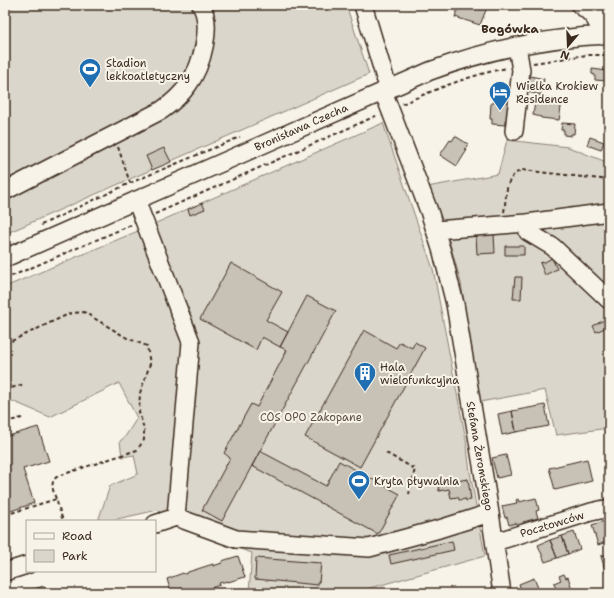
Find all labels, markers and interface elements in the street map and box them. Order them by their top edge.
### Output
district label: Bogówka [481,21,540,37]
north arrow [548,26,588,66]
text: N [558,46,571,63]
sports icon: Stadion lekkoatletyczny [77,56,103,89]
place label: Stadion lekkoatletyczny [106,56,190,84]
hotel icon: Wielka Krokiew Residence [487,79,513,112]
place label: Wielka Krokiew Residence [516,79,598,107]
street label: Bronisława Czecha [252,100,350,155]
building icon: Hala wielofunkcyjna [352,360,378,393]
place label: Hala wielofunkcyjna [380,360,459,388]
street label: Stefana Żeromskiego [462,400,497,512]
park label: COS OPO Zakopane [260,410,362,425]
sports icon: Kryta pływalnia [346,468,372,501]
place label: Kryta pływalnia [374,474,459,489]
street label: Pocztowców [518,507,586,541]
legend [26,520,156,572]
text: Road [62,528,93,544]
text: Park [62,548,88,564]

